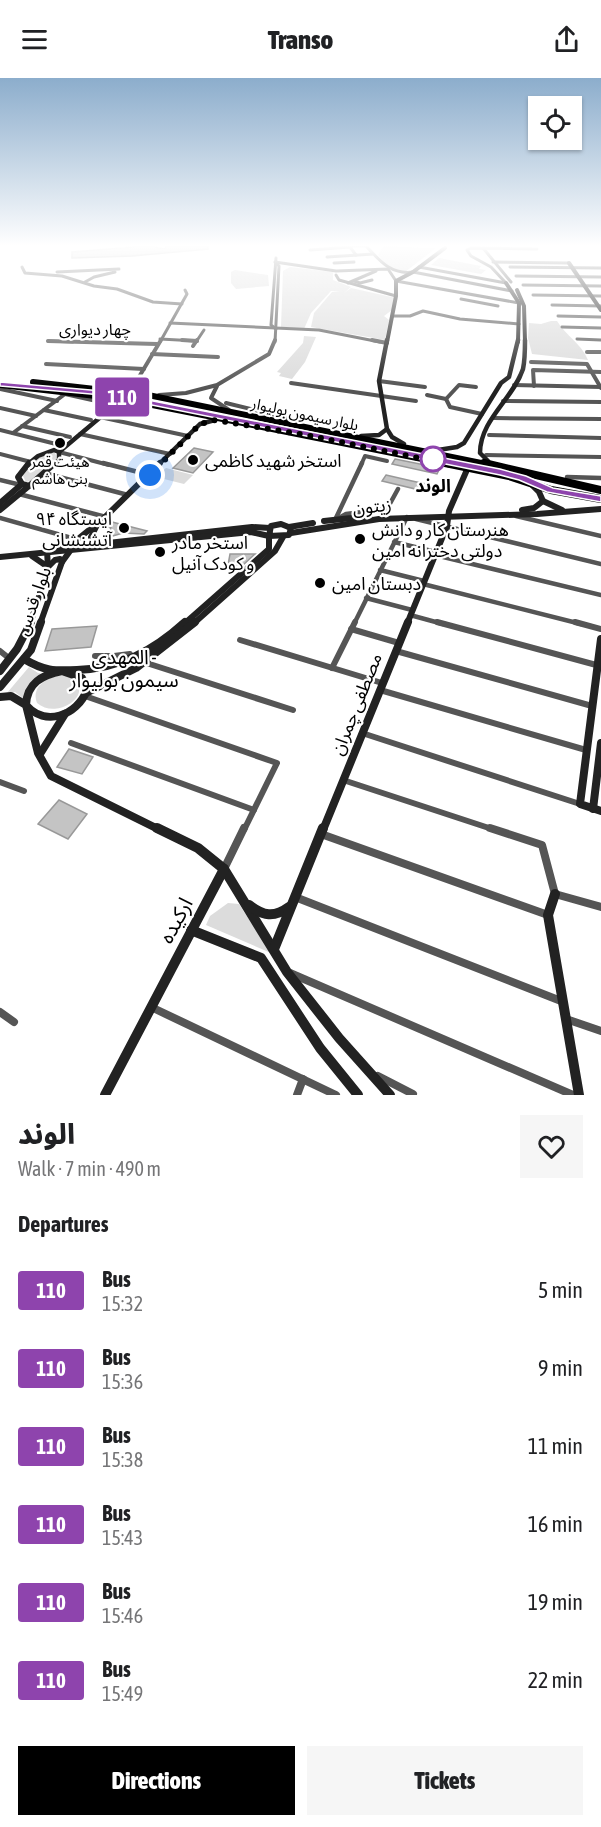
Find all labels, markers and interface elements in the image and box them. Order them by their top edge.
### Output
icon: menu [18,23,51,56]
icon: share [550,23,583,56]
text: Transo [268,24,333,55]
map controls [528,96,582,150]
button: locate [528,96,582,150]
district label: چهار دیواری [59,320,131,340]
line badge: 110 [88,378,156,416]
text: 110 [107,385,137,409]
street label: بلوار سیمون بولیوار [249,394,360,435]
marker: هیئت قمر بنی هاشم [53,436,67,450]
marker: الوند [420,446,446,472]
place label: استخر شهید کاظمی [205,450,342,472]
place label: هیئت قمر بنی هاشم [29,453,90,490]
marker: استخر شهید کاظمی [186,453,200,467]
your location [135,460,165,490]
place label: الوند [415,475,451,496]
street label: زیتون [352,494,393,519]
place label: ایستگاه ۹۴ آتشنشانی [36,508,113,551]
place label: هنرستان کار و دانش دولتی دخترانه امین [372,519,509,562]
marker: ایستگاه ۹۴ آتشنشانی [117,521,131,535]
place label: استخر مادر و کودک آنیل [171,532,254,575]
marker: هنرستان کار و دانش دولتی دخترانه امین [353,532,367,546]
marker: استخر مادر و کودک آنیل [153,545,167,559]
street label: بلوار قدس [11,564,56,639]
place label: دبستان امین [332,573,421,595]
marker: دبستان امین [313,576,327,590]
district label: المهدی - سیمون بولیوار [68,645,179,692]
street label: مصطفی چمران [326,650,387,759]
street label: ارکیده [153,893,198,947]
button: heart [520,1115,583,1178]
text: الوند [18,1118,75,1150]
text: Walk · 7 min · 490 m [18,1157,161,1180]
text: Departures [18,1211,108,1237]
text: Bus [102,1266,131,1292]
text: 5 min [538,1277,583,1303]
text: 110 [36,1278,66,1302]
text: 15:32 [102,1292,143,1315]
text: Bus [102,1344,131,1370]
text: 9 min [538,1355,583,1381]
text: 110 [36,1356,66,1380]
text: 15:36 [102,1370,143,1393]
text: Bus [102,1422,131,1448]
text: 11 min [528,1433,583,1459]
text: 110 [36,1434,66,1458]
text: 15:38 [102,1448,143,1471]
text: Bus [102,1500,131,1526]
text: 16 min [528,1511,583,1537]
text: 110 [36,1512,66,1536]
text: 15:43 [102,1526,143,1549]
text: Bus [102,1578,131,1604]
text: 19 min [528,1589,583,1615]
text: 110 [36,1590,66,1614]
text: 15:46 [102,1604,143,1627]
text: Bus [102,1656,131,1682]
text: 22 min [528,1667,583,1693]
text: 110 [36,1668,66,1692]
text: 15:49 [102,1682,143,1705]
button: Directions [18,1746,295,1815]
button: Tickets [307,1746,583,1815]

